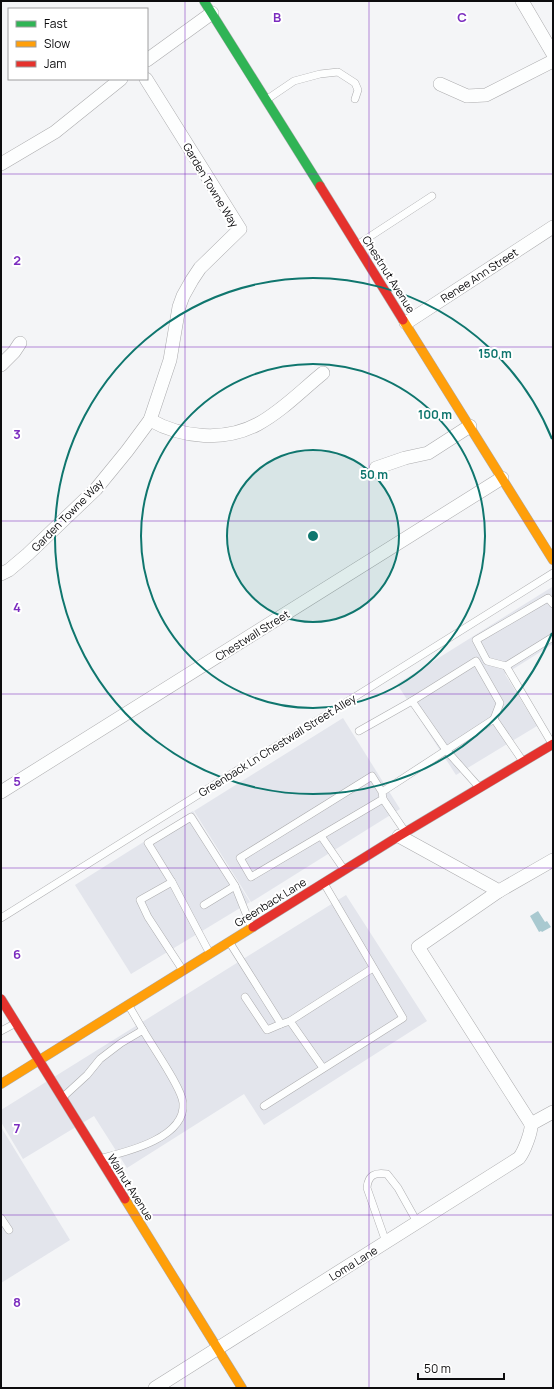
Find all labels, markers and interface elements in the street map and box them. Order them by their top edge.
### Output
legend [8,8,148,80]
text: B [273,8,281,26]
text: C [457,8,467,26]
text: Fast [44,15,68,32]
text: Slow [44,35,70,52]
text: Jam [44,55,66,72]
street label: Garden Towne Way [180,140,242,230]
street label: Chestnut Avenue [359,233,419,316]
street label: Renee Ann Street [437,244,521,306]
text: 2 [13,251,21,269]
text: 150 m [478,345,512,362]
text: 100 m [418,406,452,423]
text: 3 [13,425,21,443]
text: 50 m [360,466,388,483]
street label: Garden Towne Way [28,476,106,554]
centre of rings [306,529,320,543]
text: 4 [13,598,21,616]
street label: Chestwall Street [212,606,292,664]
street label: Greenback Ln Chestwall Street Alley [195,690,359,800]
text: 5 [13,772,21,790]
street label: Greenback Lane [231,874,309,930]
text: 6 [13,945,21,963]
text: 7 [14,1119,21,1137]
street label: Walnut Avenue [105,1151,158,1224]
street label: Loma Lane [326,1242,381,1284]
text: 8 [13,1293,21,1311]
scale bar [418,1355,504,1381]
text: 50 m [424,1360,451,1377]

